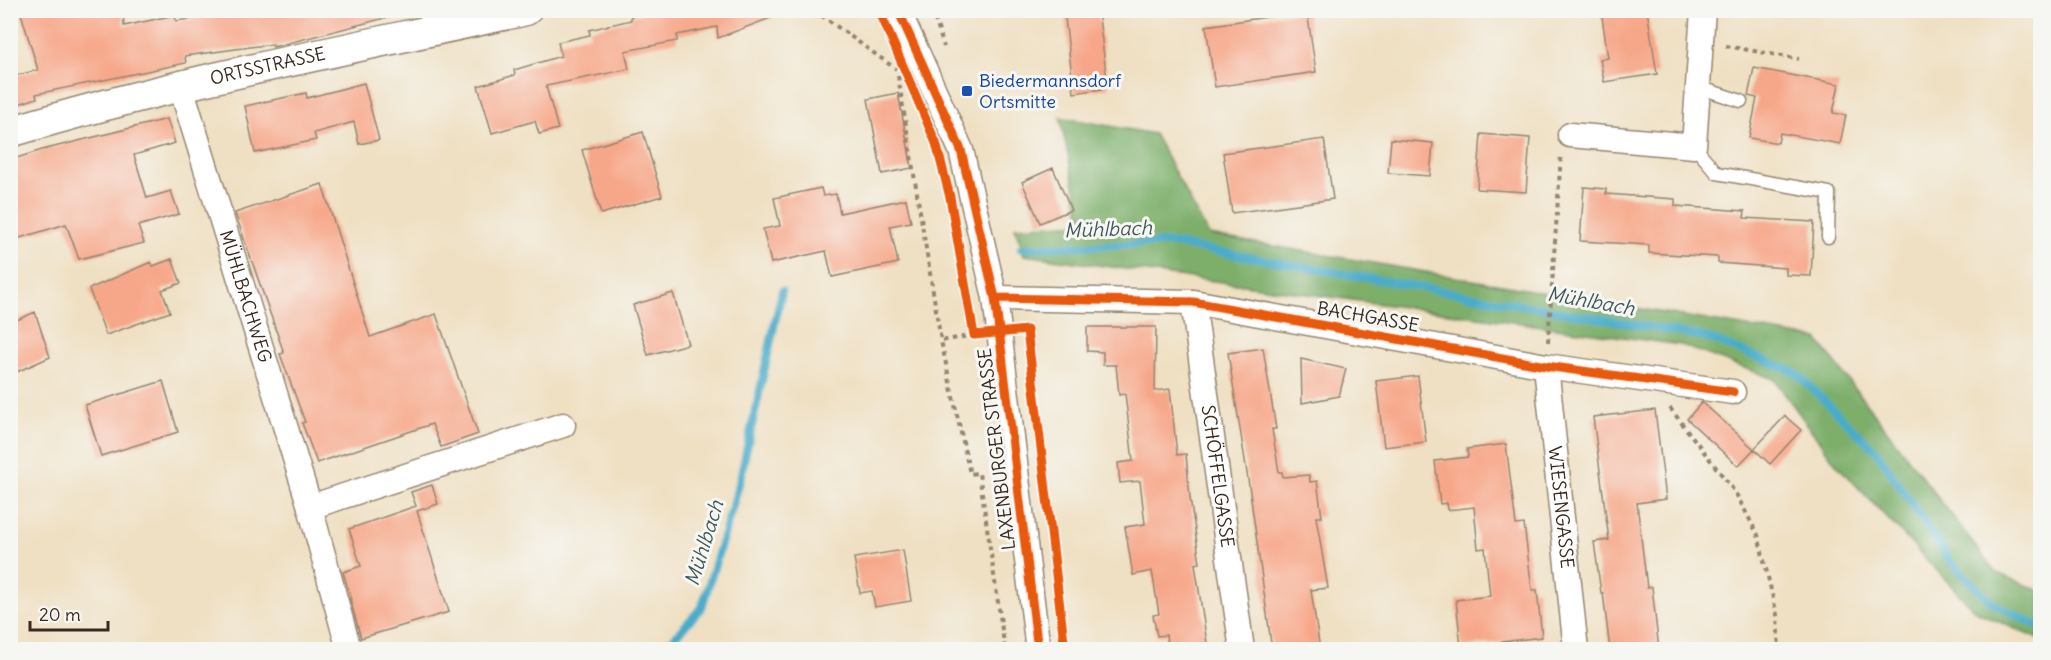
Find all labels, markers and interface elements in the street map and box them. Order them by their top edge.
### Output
street label: ORTSSTRASSE [208,42,327,90]
place label: Biedermannsdorf Ortsmitte [979,69,1122,113]
marker: Biedermannsdorf Ortsmitte [960,84,974,98]
water label: Mühlbach [1064,214,1153,243]
street label: MÜHLBACHWEG [215,227,277,365]
water label: Mühlbach [1546,281,1637,321]
street label: BACHGASSE [1315,296,1421,337]
street label: LAXENBURGER STRASSE [973,347,1020,551]
street label: SCHÖFFELGASSE [1197,403,1239,549]
street label: WIESENGASSE [1544,445,1579,570]
water label: Mühlbach [679,497,728,589]
scale bar [30,594,108,632]
text: 20 m [39,603,81,626]

